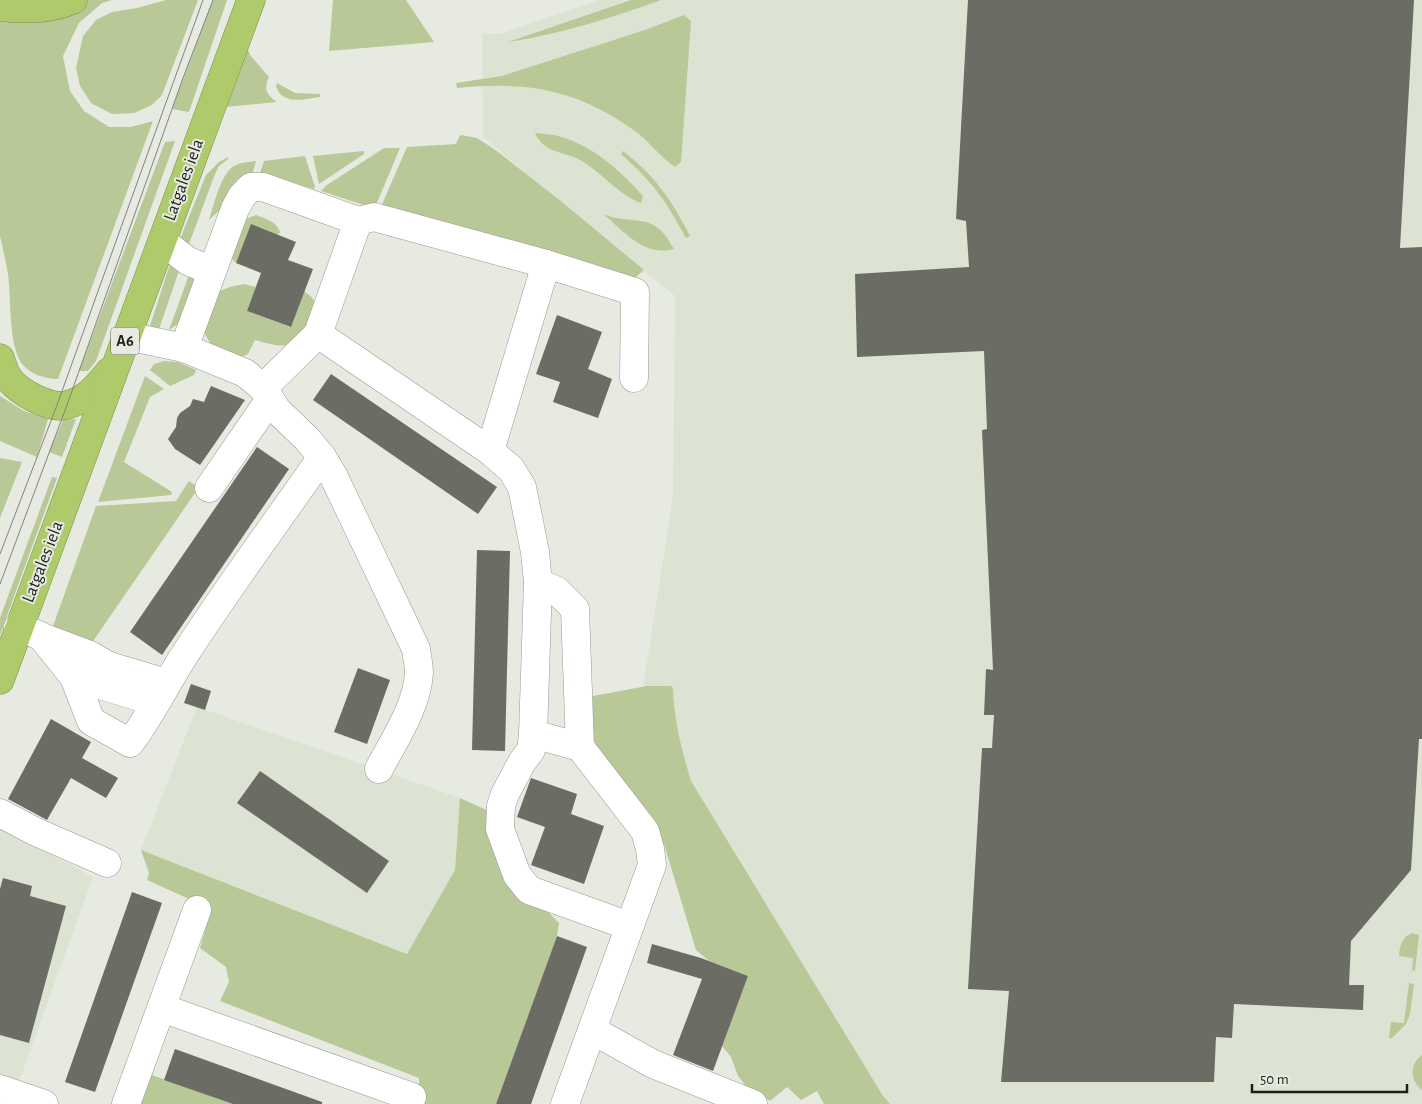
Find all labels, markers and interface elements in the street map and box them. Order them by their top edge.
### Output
street label: Latgales iela [161,137,207,223]
road number: A6 [111,328,139,354]
street label: Latgales iela [19,519,67,605]
scale bar [1252,1062,1407,1094]
text: 50 m [1260,1072,1289,1087]

